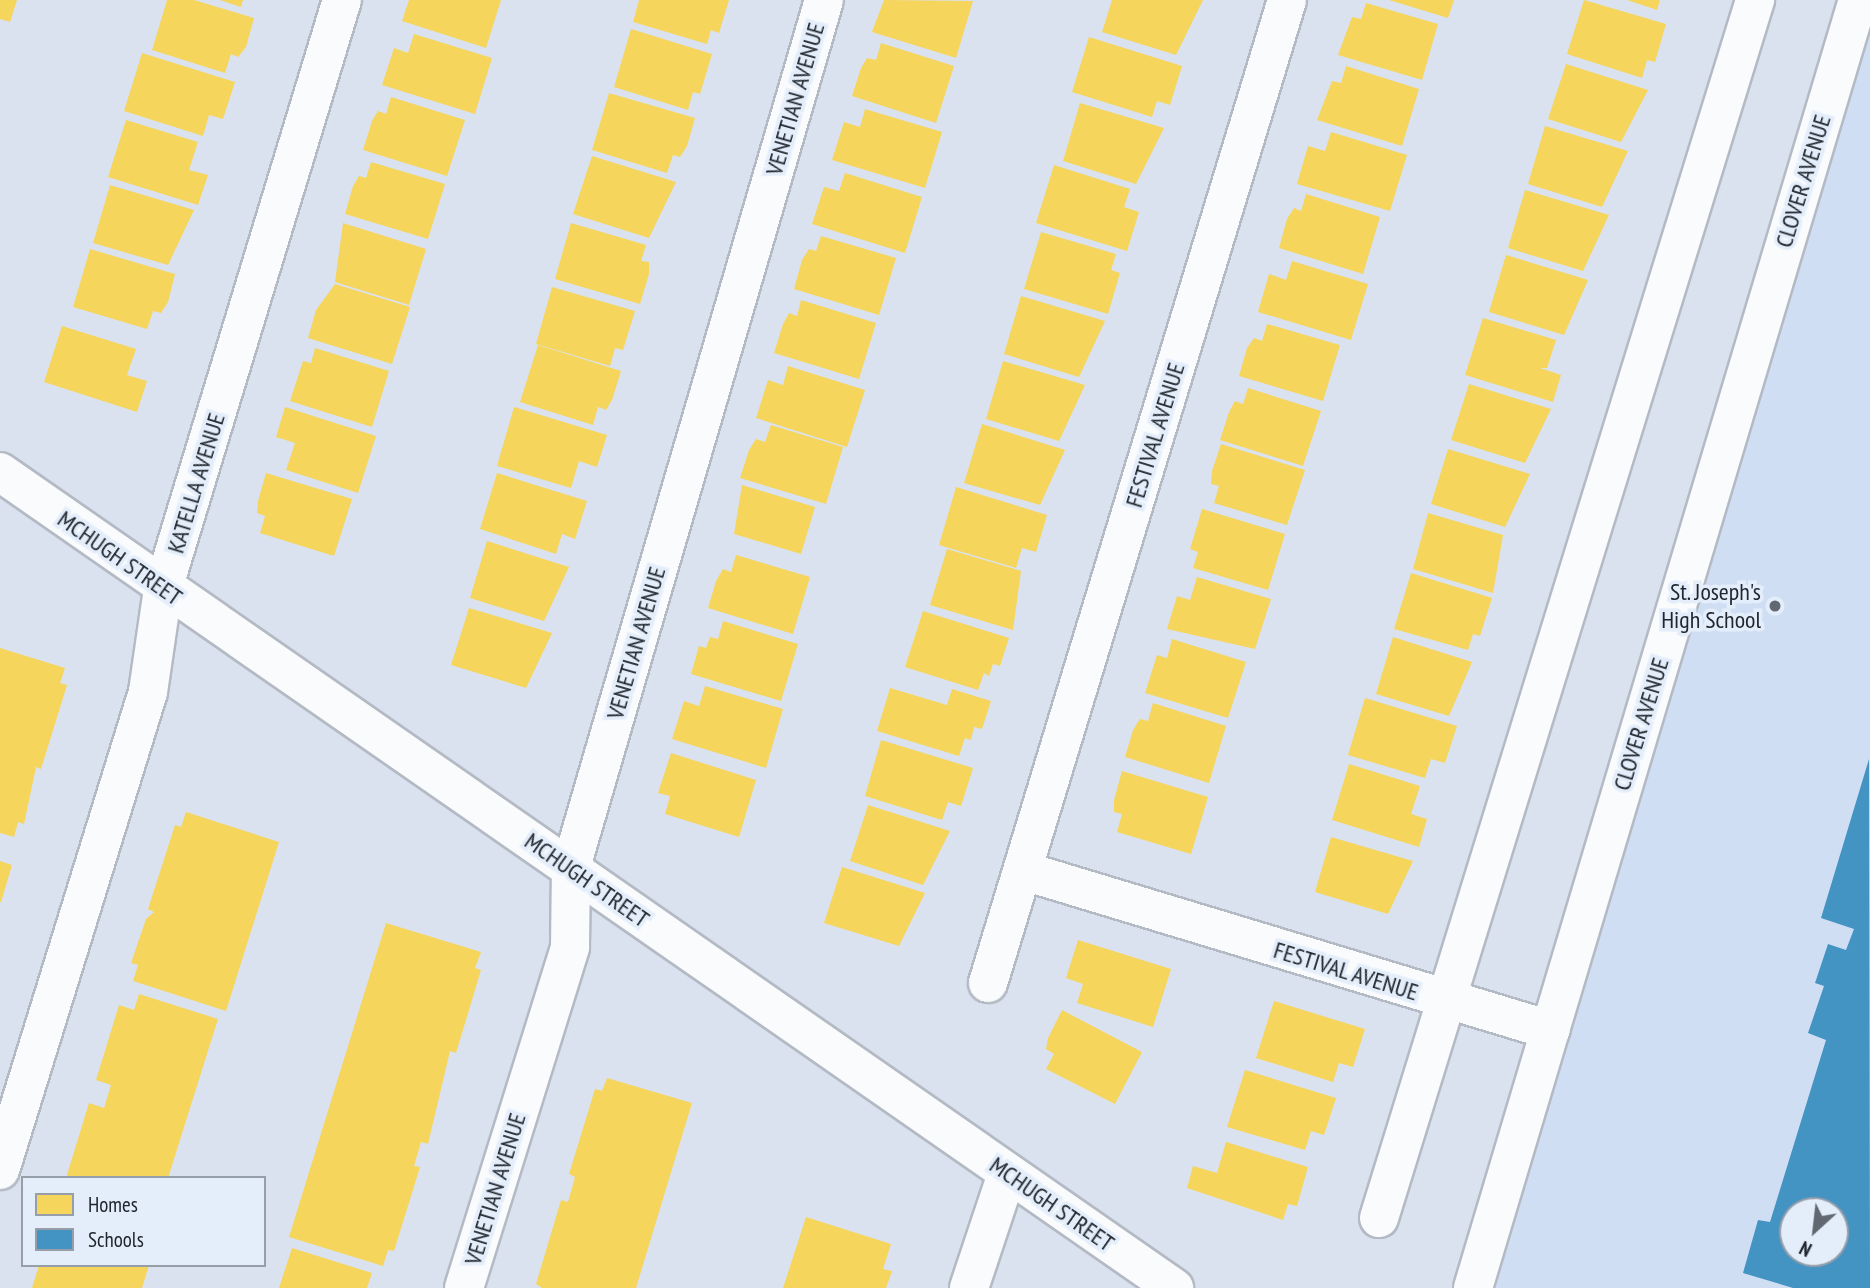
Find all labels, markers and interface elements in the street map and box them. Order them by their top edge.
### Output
street label: VENETIAN AVENUE [759,19,831,179]
street label: CLOVER AVENUE [1769,111,1837,251]
street label: FESTIVAL AVENUE [1119,359,1191,511]
street label: KATELLA AVENUE [161,409,231,557]
street label: MCHUGH STREET [52,505,188,611]
street label: VENETIAN AVENUE [600,563,672,723]
place label: St. Joseph's High School [1661,578,1761,634]
marker: St. Joseph's High School [1767,598,1783,614]
street label: CLOVER AVENUE [1607,654,1675,794]
street label: MCHUGH STREET [519,827,655,933]
street label: FESTIVAL AVENUE [1270,935,1422,1007]
street label: VENETIAN AVENUE [458,1109,532,1269]
street label: MCHUGH STREET [984,1151,1120,1257]
legend [21,1176,266,1267]
text: Homes [88,1191,138,1218]
north arrow [1779,1197,1849,1267]
text: Schools [88,1226,144,1253]
text: N [1795,1236,1815,1262]

